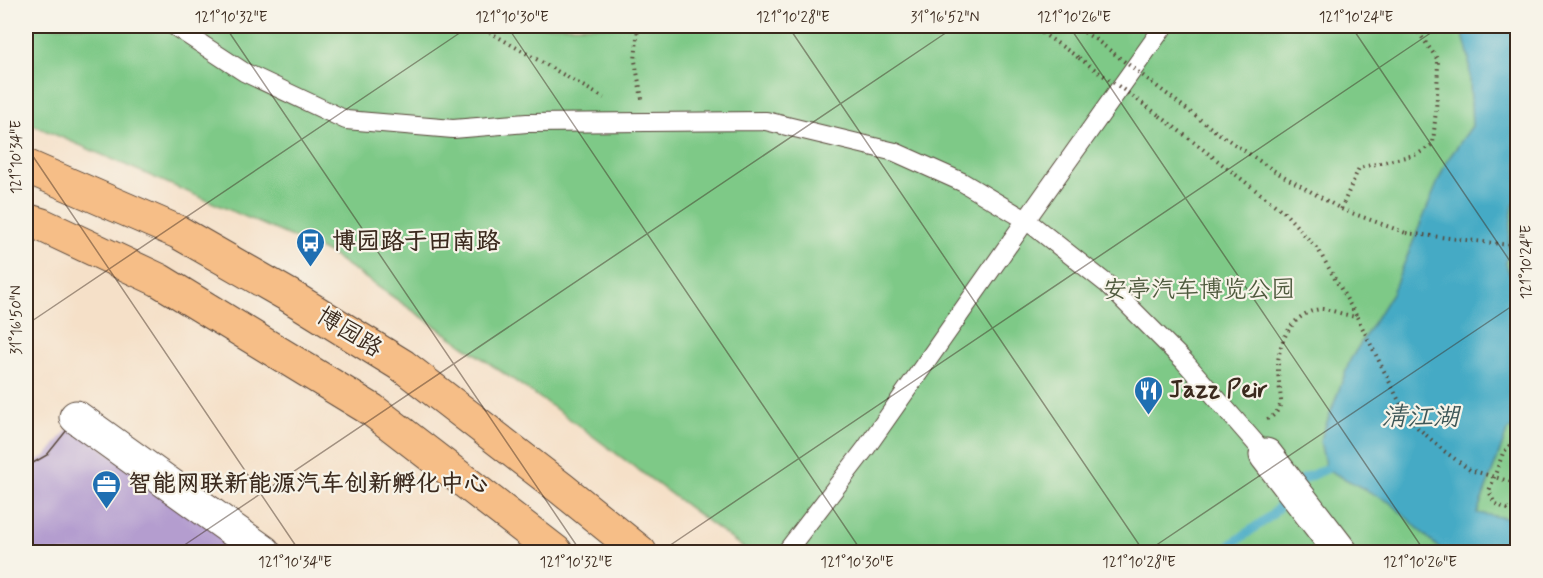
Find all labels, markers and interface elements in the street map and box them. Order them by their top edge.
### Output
text: 121°10'32"E [195,8,268,28]
text: 121°10'30"E [475,8,549,28]
text: 121°10'28"E [756,8,830,28]
text: 31°16'52"N [911,8,979,28]
text: 121°10'26"E [1037,8,1111,28]
text: 121°10'24"E [1319,8,1394,28]
text: 121°10'34"E [7,120,27,194]
text: 121°10'24"E [1517,224,1537,299]
bus stop icon: 博园路于田南路 [295,226,327,268]
place label: 博园路于田南路 [332,227,501,258]
park label: 安亭汽车博览公园 [1103,275,1295,306]
text: 31°16'50"N [7,285,27,355]
street label: 博园路 [310,301,388,365]
restaurant icon: Jazz Peir [1132,374,1164,416]
place label: Jazz Peir [1169,375,1268,406]
water label: 清江湖 [1381,401,1462,435]
office icon: 智能网联新能源汽车创新孵化中心 [91,468,123,510]
place label: 智能网联新能源汽车创新孵化中心 [128,469,488,500]
text: 121°10'34"E [258,553,332,573]
text: 121°10'32"E [540,553,613,573]
text: 121°10'30"E [820,553,894,573]
text: 121°10'28"E [1102,553,1176,573]
text: 121°10'26"E [1383,553,1457,573]

